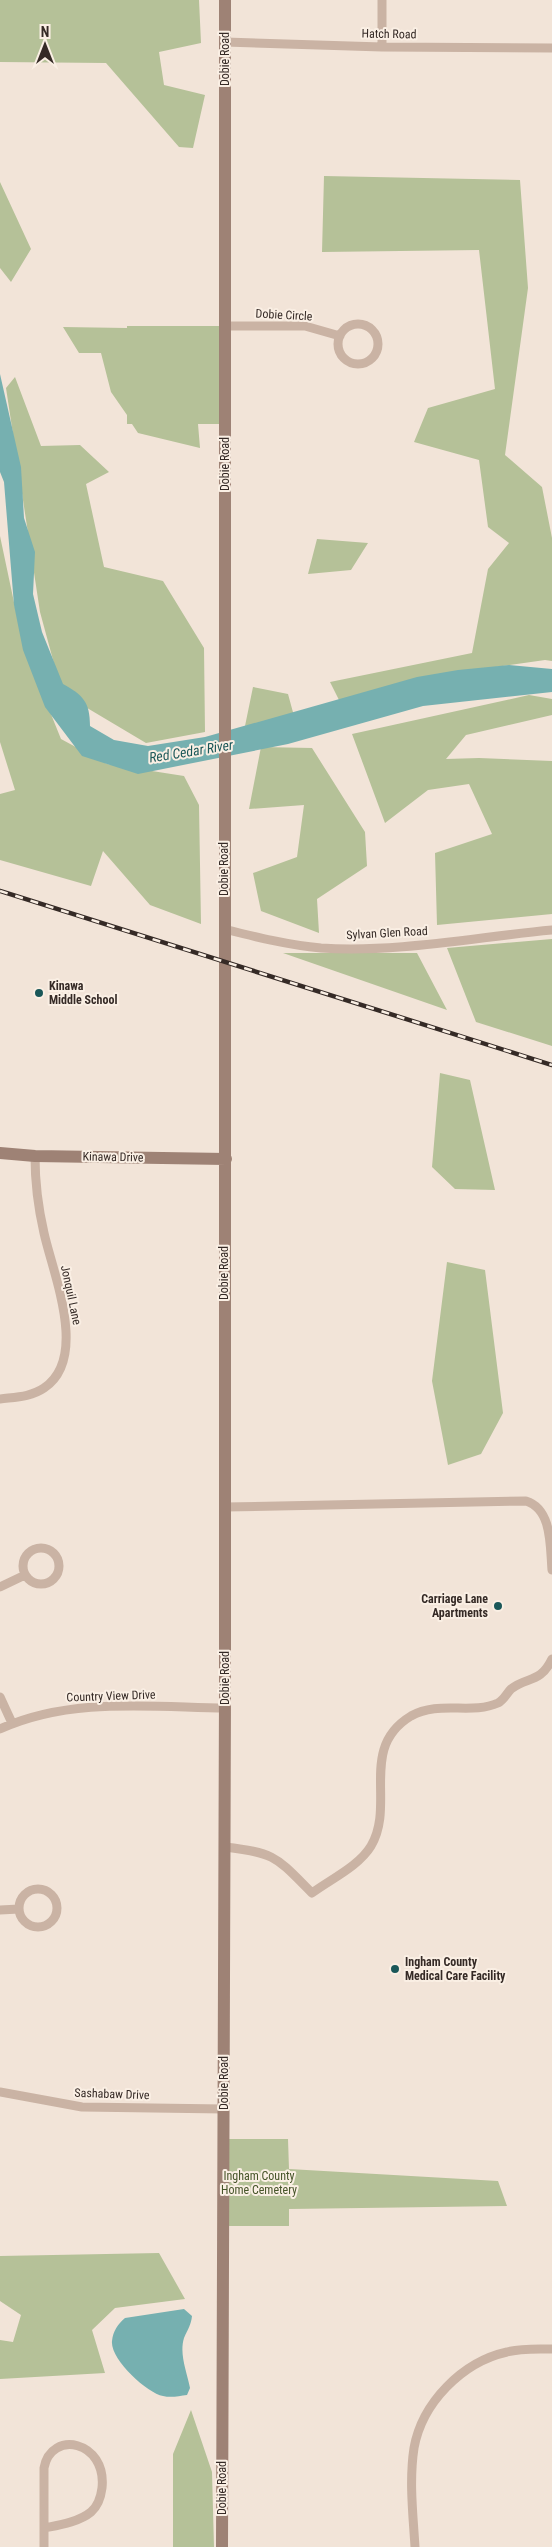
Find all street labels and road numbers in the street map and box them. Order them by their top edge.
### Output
street label: Hatch Road [361,27,417,41]
street label: Dobie Road [218,32,232,86]
street label: Dobie Circle [255,307,313,324]
street label: Dobie Road [218,437,232,491]
street label: Dobie Road [217,842,231,896]
street label: Sylvan Glen Road [346,924,428,942]
street label: Kinawa Drive [82,1149,144,1165]
street label: Dobie Road [217,1246,231,1300]
street label: Jonquil Lane [58,1264,84,1326]
street label: Dobie Road [218,1651,232,1705]
street label: Country View Drive [66,1687,156,1705]
street label: Dobie Road [217,2056,231,2110]
street label: Sashabaw Drive [74,2086,150,2102]
street label: Dobie Road [215,2461,229,2515]

